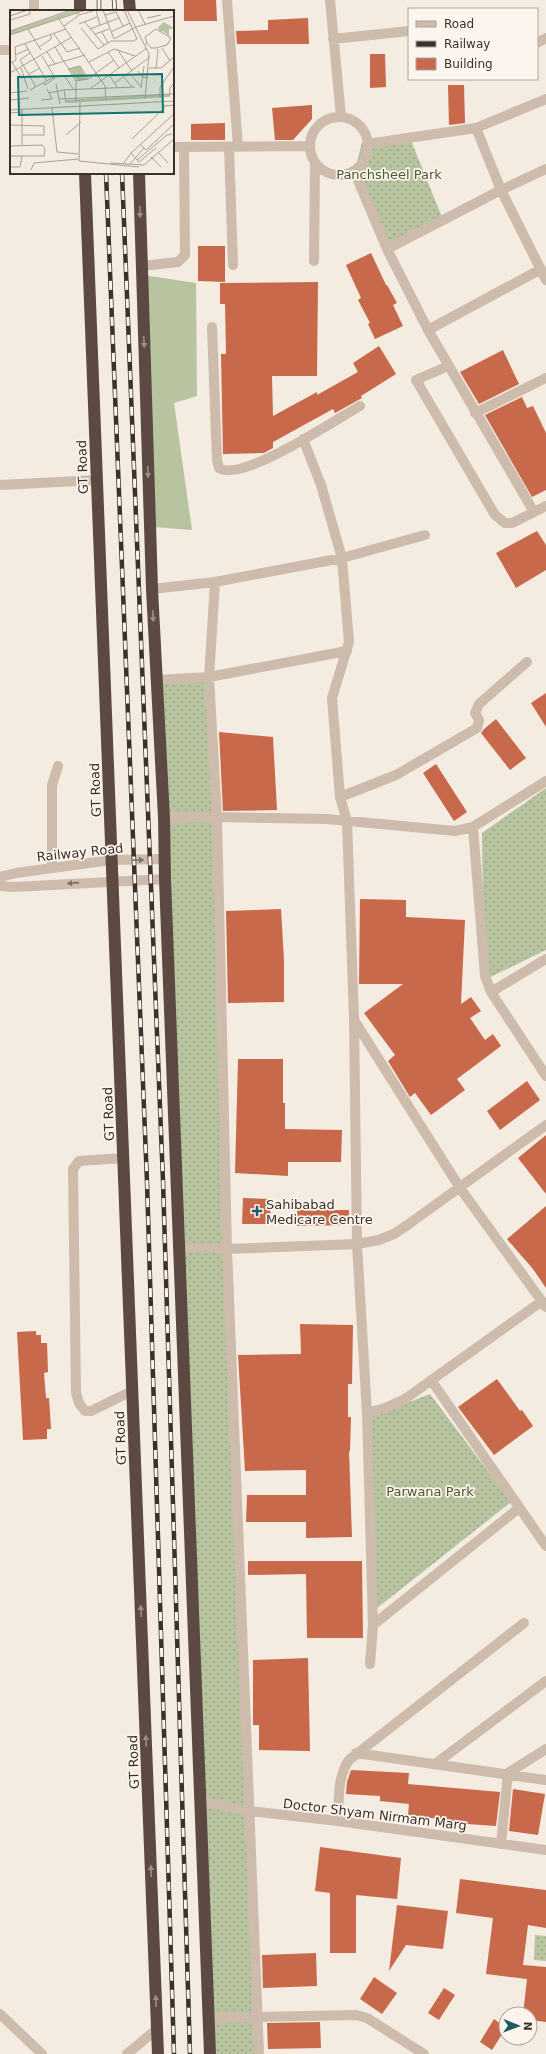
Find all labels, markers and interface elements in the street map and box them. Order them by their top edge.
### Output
legend [408,8,538,80]
inset map [10,10,174,174]
text: Road [444,17,474,31]
text: Railway [444,37,490,51]
text: Building [444,57,493,71]
park label: Panchsheel Park [336,167,442,182]
one-way arrow [137,206,143,219]
one-way arrow [141,336,147,349]
street label: GT Road [74,440,91,494]
one-way arrow [145,466,152,478]
one-way arrow [150,610,157,622]
street label: GT Road [87,763,104,817]
street label: Railway Road [36,840,124,865]
one-way arrow [132,857,145,863]
one-way arrow [67,880,79,887]
street label: GT Road [100,1087,117,1141]
place label: Sahibabad Medicare Centre [266,1197,373,1227]
marker: Sahibabad Medicare Centre [251,1205,263,1217]
street label: GT Road [112,1411,129,1465]
park label: Parwana Park [386,1484,474,1499]
one-way arrow [138,1604,144,1617]
street label: GT Road [125,1735,142,1789]
one-way arrow [143,1735,150,1747]
street label: Doctor Shyam Nirmam Marg [282,1796,468,1833]
one-way arrow [148,1865,155,1877]
one-way arrow [153,1995,160,2007]
north arrow [498,2006,538,2046]
text: N [521,2021,534,2031]

